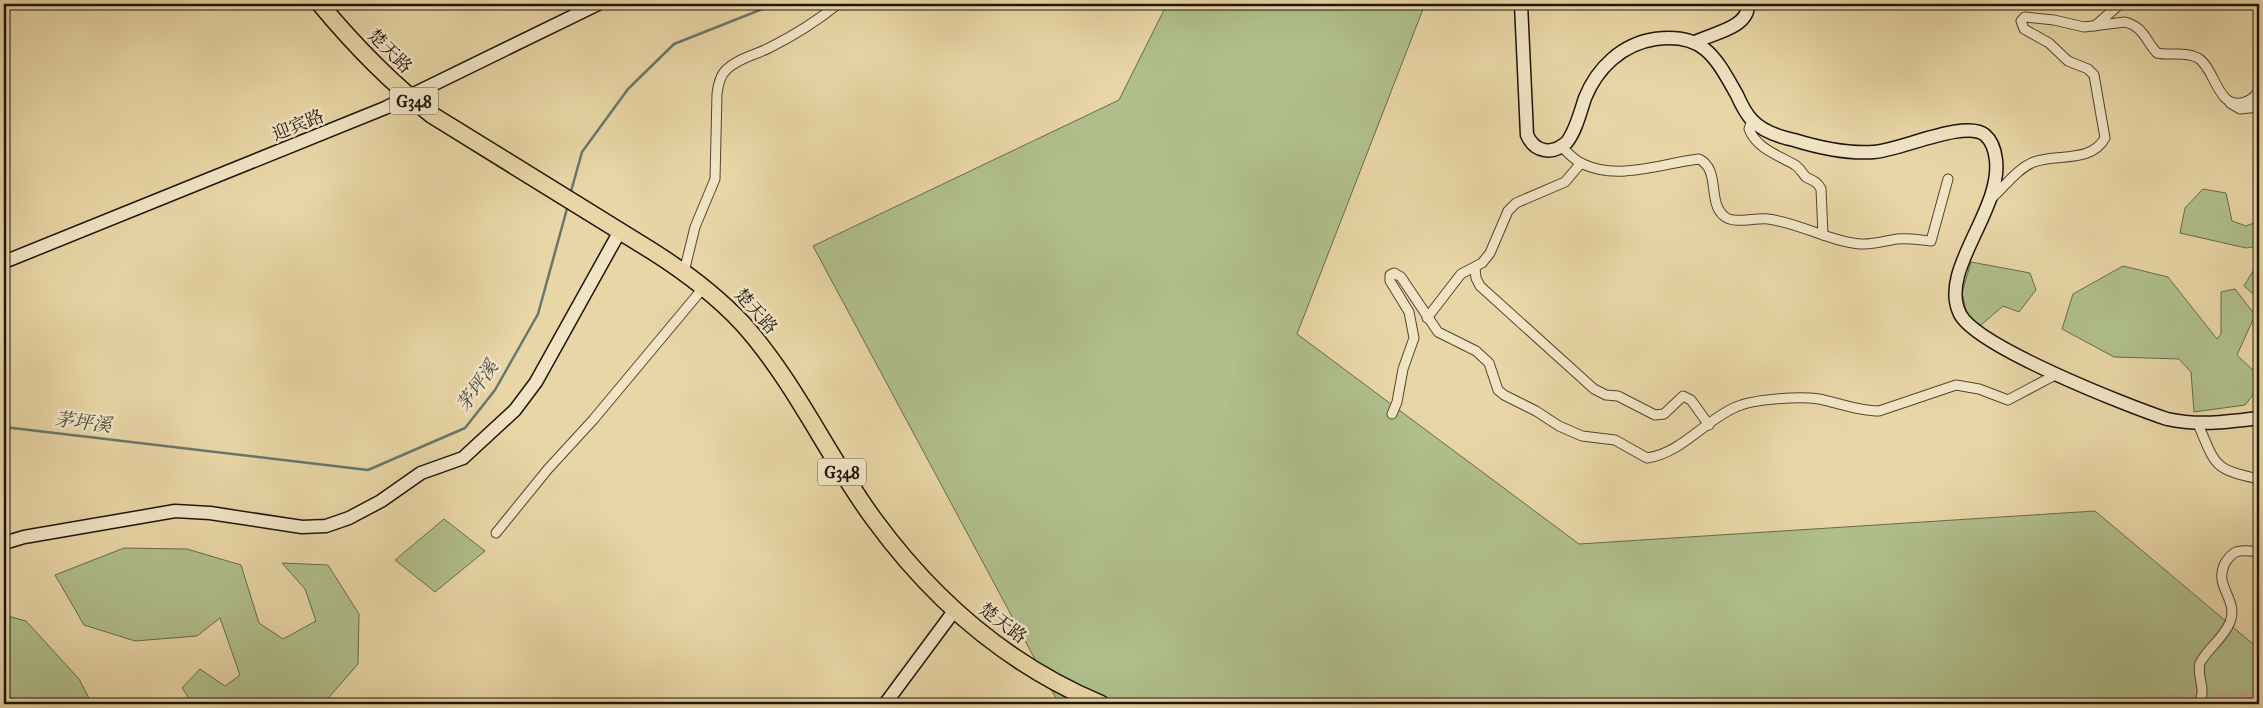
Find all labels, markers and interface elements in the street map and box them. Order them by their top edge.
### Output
street label: 楚天路 [363,24,417,78]
road number: G348 [390,88,438,114]
street label: 迎宾路 [269,105,327,145]
street label: 楚天路 [730,284,782,338]
water label: 茅坪溪 [451,354,504,416]
water label: 茅坪溪 [53,407,115,437]
road number: G348 [818,458,866,486]
street label: 楚天路 [975,598,1031,648]

